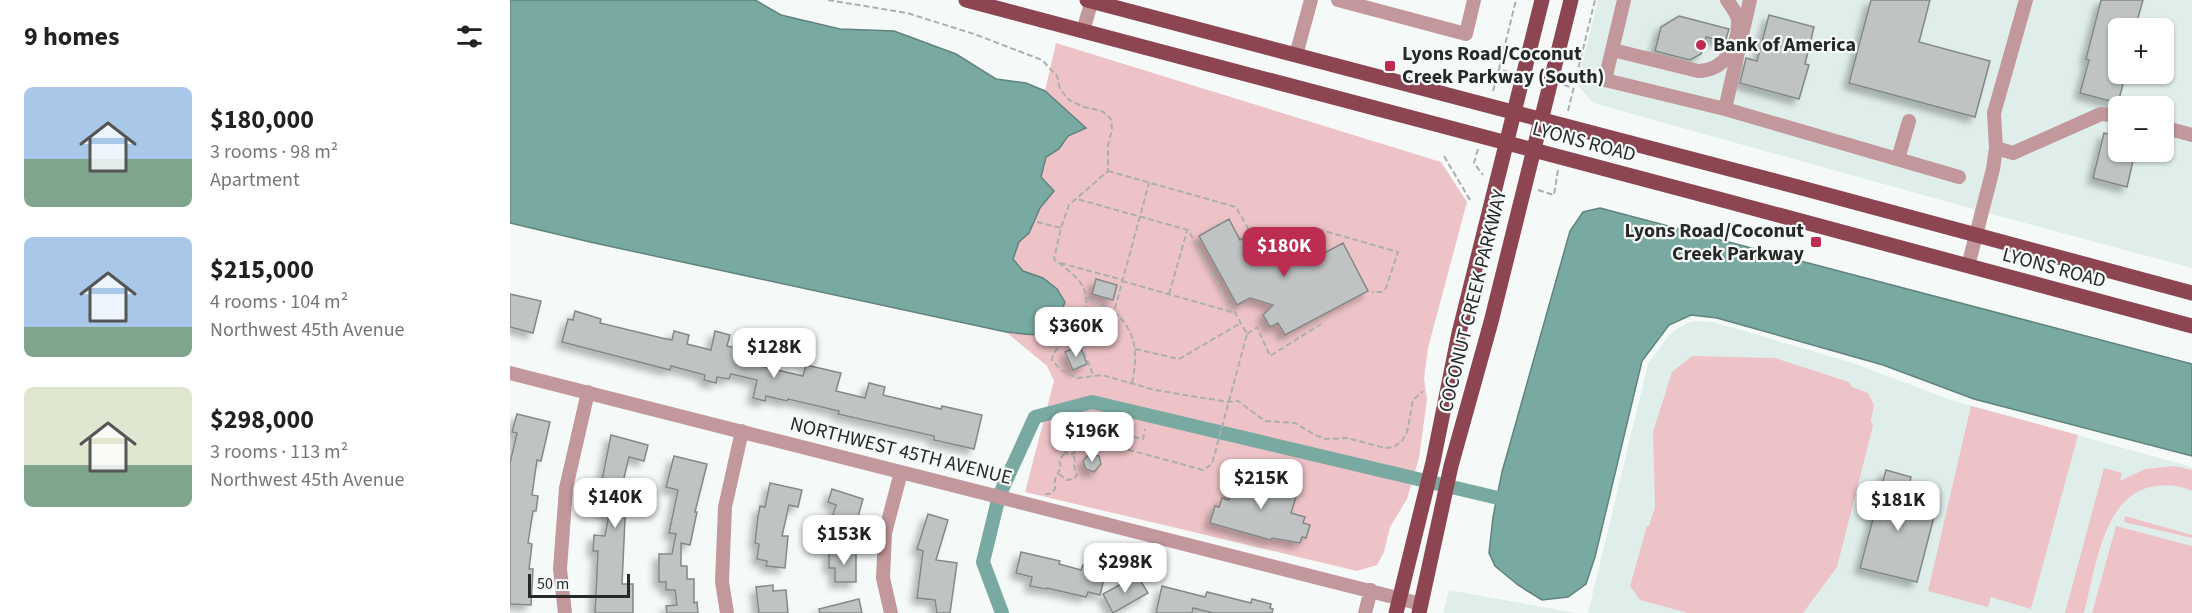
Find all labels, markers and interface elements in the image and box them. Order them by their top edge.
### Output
text: 9 homes [24,18,119,55]
map controls [2108,18,2174,162]
button: + [2108,18,2174,84]
icon: filters [453,20,486,53]
place label: Bank of America [1713,31,1856,59]
marker: Bank of America [1694,38,1708,52]
place label: Lyons Road/Coconut Creek Parkway (South) [1402,40,1605,91]
marker: Lyons Road/Coconut Creek Parkway (South) [1383,59,1397,73]
button: − [2108,96,2174,162]
text: $180,000 [210,101,314,138]
icon: home [72,111,144,183]
street label: LYONS ROAD [1529,115,1639,169]
text: 3 rooms · 98 m² [210,138,338,166]
text: Apartment [210,166,300,194]
street label: COCONUT CREEK PARKWAY [1432,186,1514,415]
place label: Lyons Road/Coconut Creek Parkway [1624,217,1805,268]
pin: $180K [1242,227,1326,278]
text: $180K [1257,232,1311,260]
marker: Lyons Road/Coconut Creek Parkway [1809,235,1823,249]
street label: LYONS ROAD [1999,241,2109,295]
text: $215,000 [210,251,314,288]
icon: home [72,261,144,333]
text: 4 rooms · 104 m² [210,288,348,316]
pin: $360K [1034,307,1118,358]
text: $360K [1049,312,1103,340]
text: Northwest 45th Avenue [210,316,405,344]
pin: $128K [732,328,816,379]
text: $128K [747,333,801,361]
text: $298,000 [210,401,314,438]
street label: NORTHWEST 45TH AVENUE [787,410,1015,492]
icon: home [72,411,144,483]
pin: $196K [1050,412,1134,463]
text: $196K [1065,417,1119,445]
text: 3 rooms · 113 m² [210,438,348,466]
pin: $215K [1219,459,1303,510]
text: $215K [1234,464,1288,492]
text: Northwest 45th Avenue [210,466,405,494]
pin: $140K [573,478,657,529]
pin: $181K [1856,481,1940,532]
text: $140K [588,483,642,511]
text: $181K [1871,486,1925,514]
pin: $153K [802,515,886,566]
text: $153K [817,520,871,548]
pin: $298K [1083,543,1167,594]
text: $298K [1098,548,1152,576]
scale bar [528,571,630,598]
text: 50 m [537,573,569,595]

